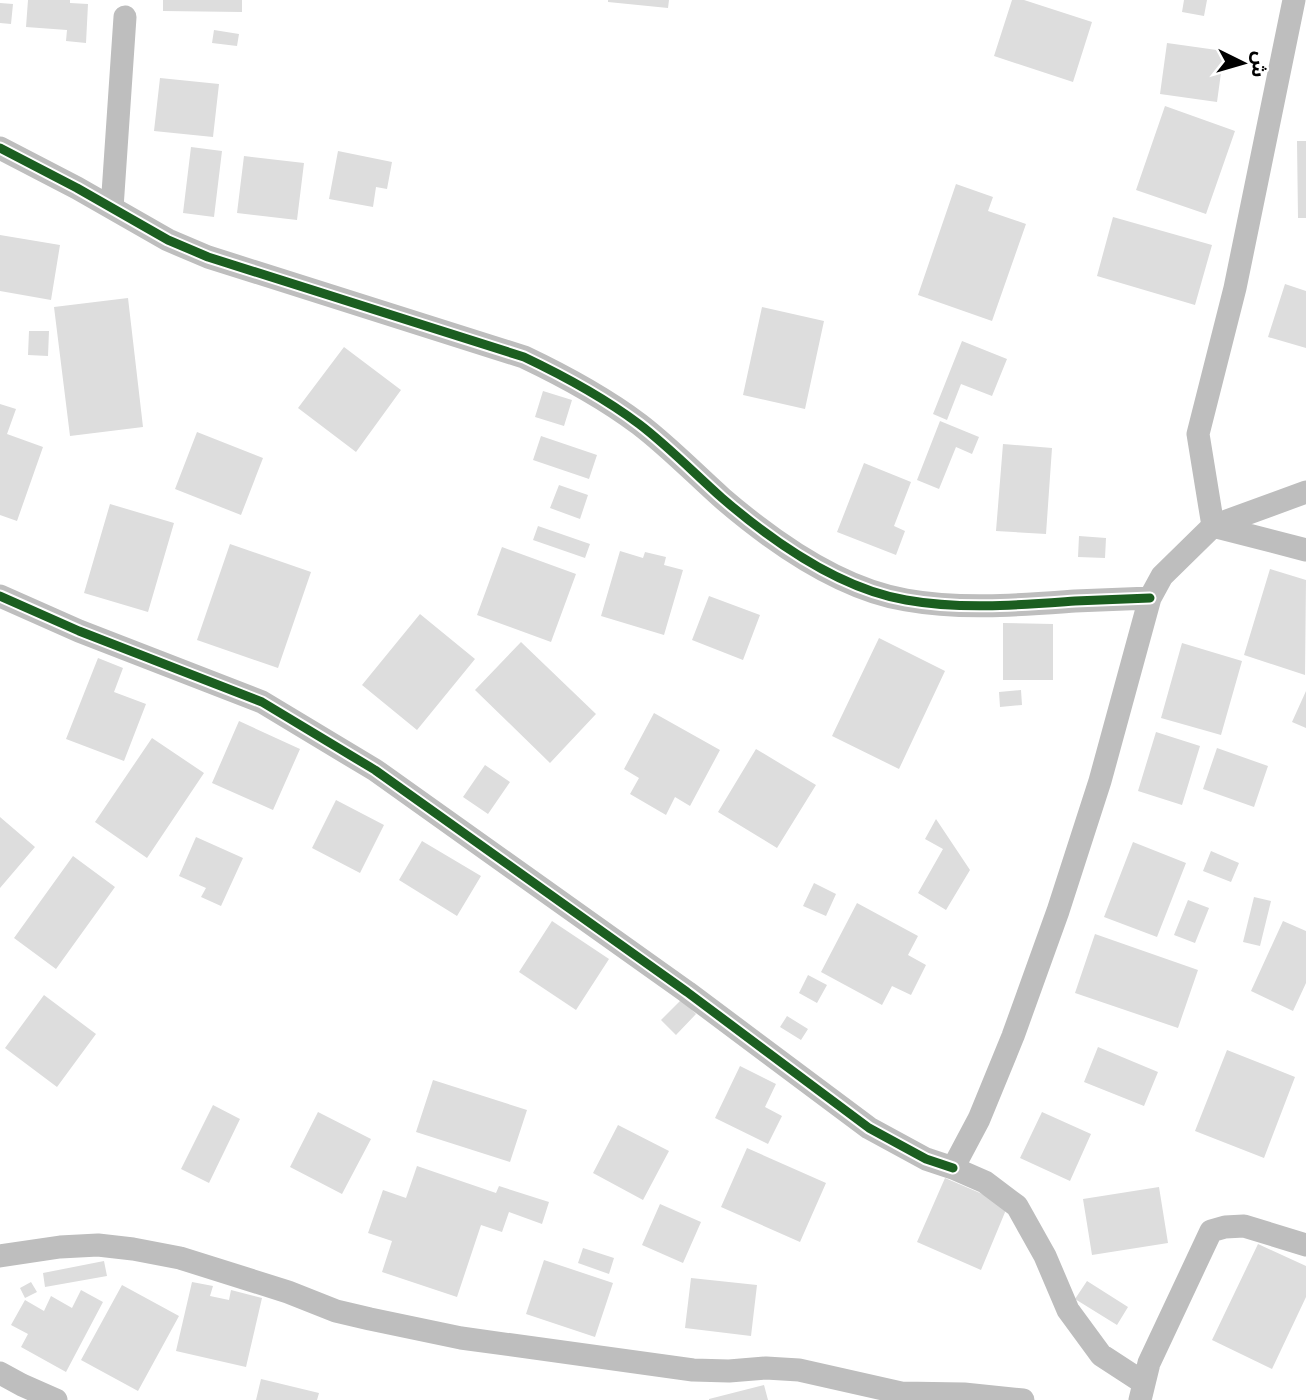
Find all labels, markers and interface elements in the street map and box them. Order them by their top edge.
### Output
north arrow [1208,28,1278,98]
text: ش [1248,51,1273,78]

